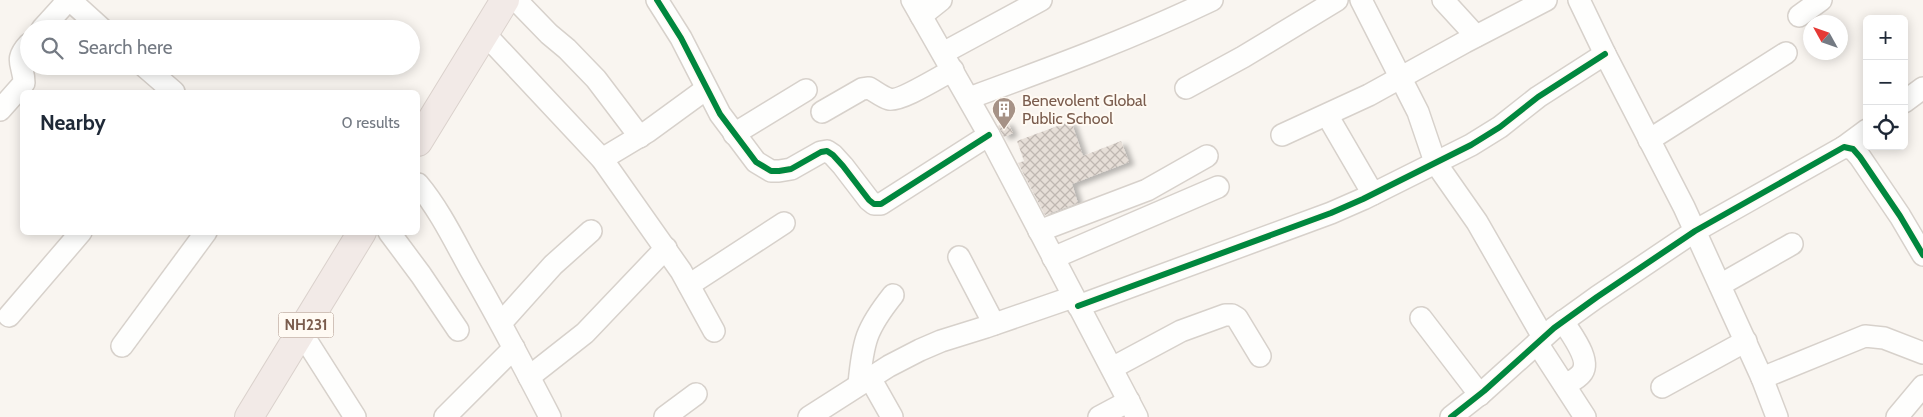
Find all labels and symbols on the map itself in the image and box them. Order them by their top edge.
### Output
north arrow [1803,15,1848,60]
place label: Benevolent Global Public School [1022,91,1147,128]
building icon: Benevolent Global Public School [991,96,1017,130]
road number: NH231 [278,312,334,338]

